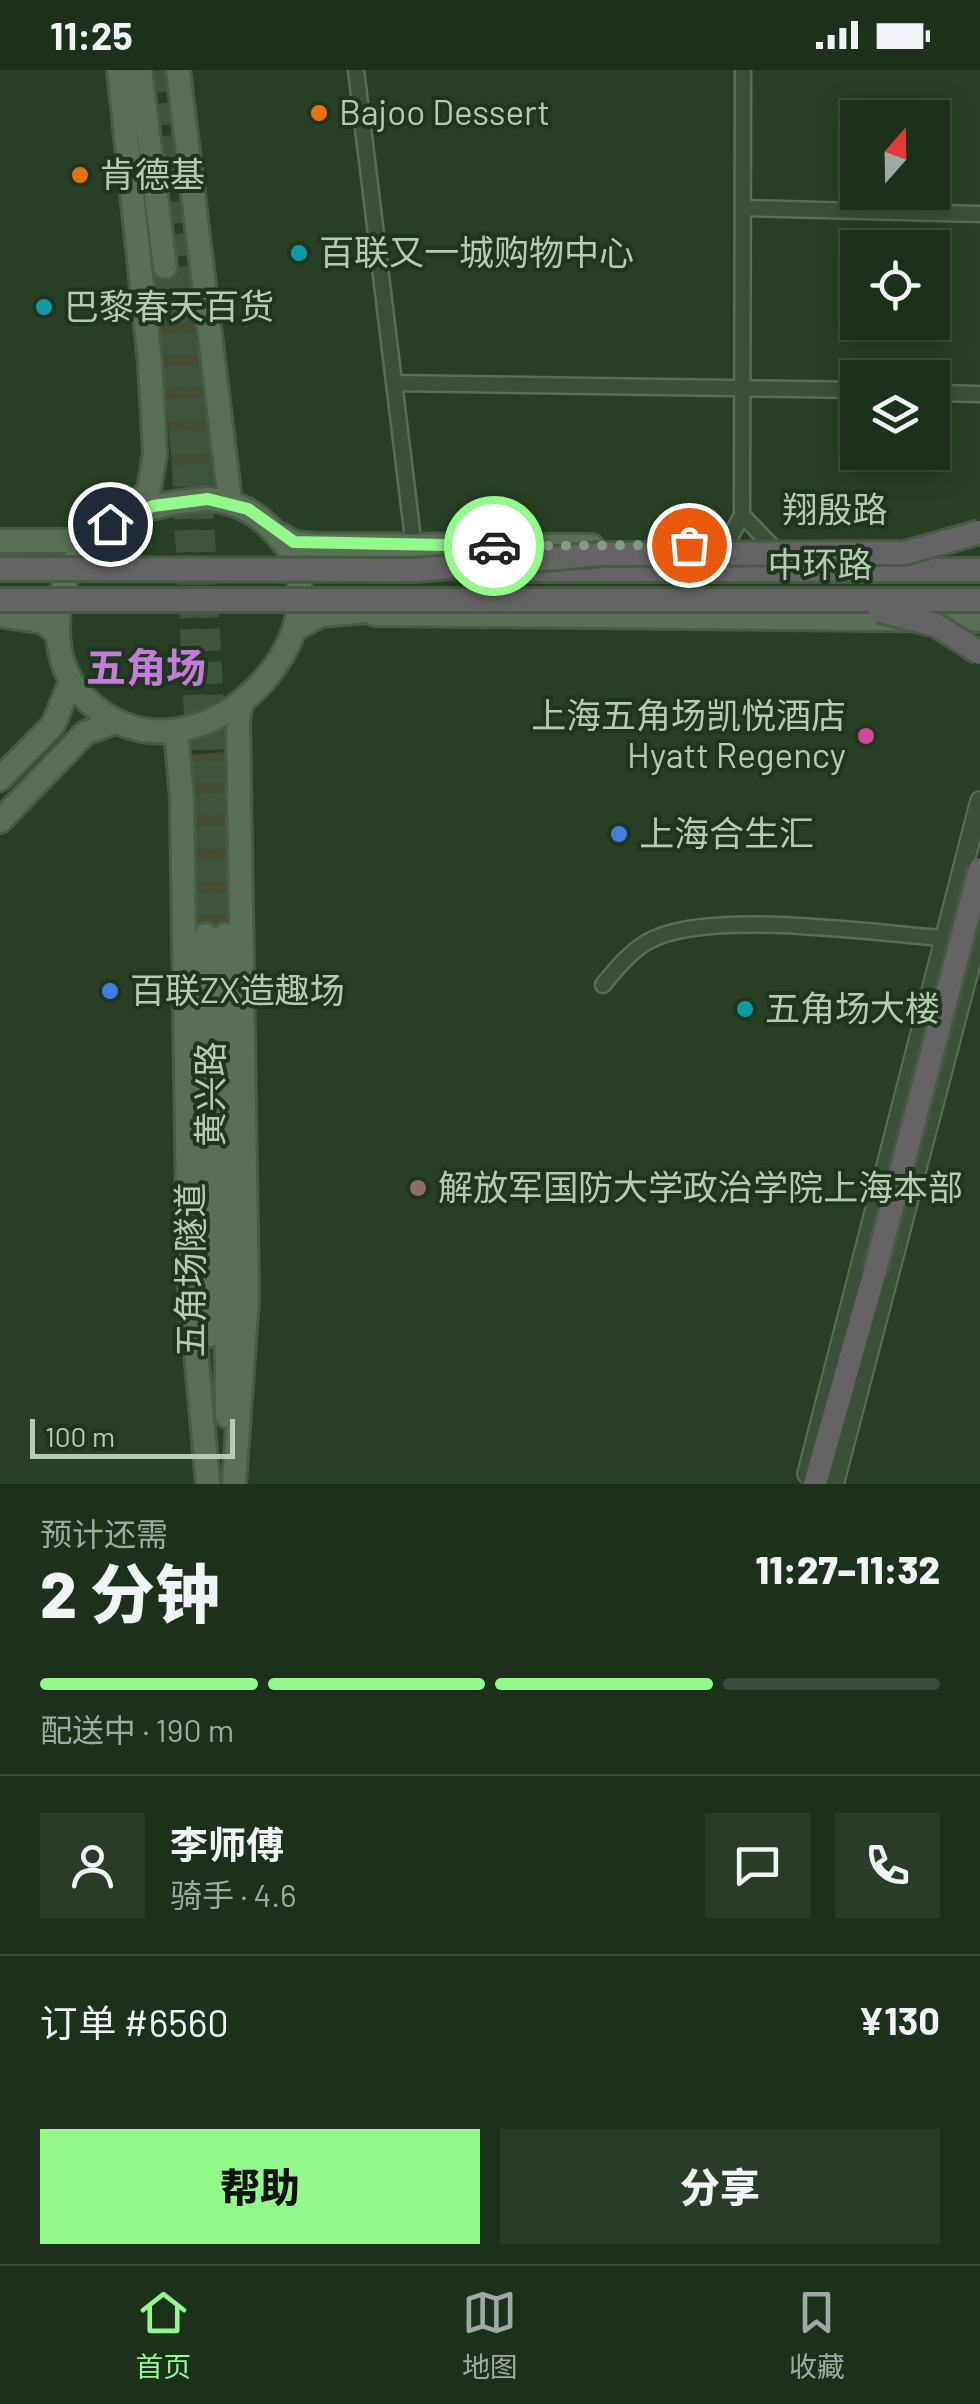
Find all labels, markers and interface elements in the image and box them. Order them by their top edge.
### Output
text: 11:25 [50,12,133,58]
place label: Bajoo Dessert [339,90,550,132]
north arrow [840,100,950,210]
map controls [840,100,950,470]
marker: Bajoo Dessert [308,102,330,124]
place label: 肯德基 [100,152,205,194]
marker: 肯德基 [69,164,91,186]
place label: 百联又一城购物中心 [319,230,634,272]
button: locate [840,230,950,340]
marker: 百联又一城购物中心 [288,242,310,264]
place label: 巴黎春天百货 [64,284,274,326]
marker: 巴黎春天百货 [33,296,55,318]
button: layers [840,360,950,470]
pin [68,482,153,567]
street label: 翔殷路 [782,487,888,529]
courier [444,496,544,596]
icon: home [83,497,138,552]
pin [647,503,732,588]
icon: bag [662,518,717,573]
icon: car [467,519,522,574]
street label: 中环路 [767,542,873,584]
district label: 五角场 [86,642,206,690]
place label: 上海五角场凯悦酒店 Hyatt Regency [531,693,846,775]
marker: 上海五角场凯悦酒店 Hyatt Regency [855,725,877,747]
place label: 上海合生汇 [639,811,814,853]
marker: 上海合生汇 [608,823,630,845]
place label: 百联ZX造趣场 [130,968,345,1010]
marker: 百联ZX造趣场 [99,980,121,1002]
place label: 五角场大楼 [765,986,940,1028]
marker: 五角场大楼 [734,998,756,1020]
street label: 黄兴路 [188,1041,230,1147]
place label: 解放军国防大学政治学院上海本部 [438,1165,963,1207]
marker: 解放军国防大学政治学院上海本部 [407,1177,429,1199]
street label: 五角场隧道 [168,1182,210,1358]
scale bar [30,1414,235,1458]
text: 100 m [45,1419,115,1453]
text: 预计还需 [40,1514,168,1552]
text: 11:27–11:32 [755,1546,940,1592]
text: 2 分钟 [40,1553,220,1631]
text: 配送中 · 190 m [40,1710,234,1748]
button: person [40,1813,145,1918]
button: chat [705,1813,810,1918]
button: phone [835,1813,940,1918]
text: 李师傅 [170,1821,284,1867]
text: 骑手 · 4.6 [170,1875,297,1913]
text: ¥130 [858,1997,940,2043]
text: 订单 #6560 [40,1999,229,2045]
button: 帮助 [40,2129,480,2244]
button: 分享 [500,2129,940,2244]
tab: 首页 [135,2285,191,2385]
tab: 地图 [462,2285,518,2385]
tab: 收藏 [789,2285,845,2385]

